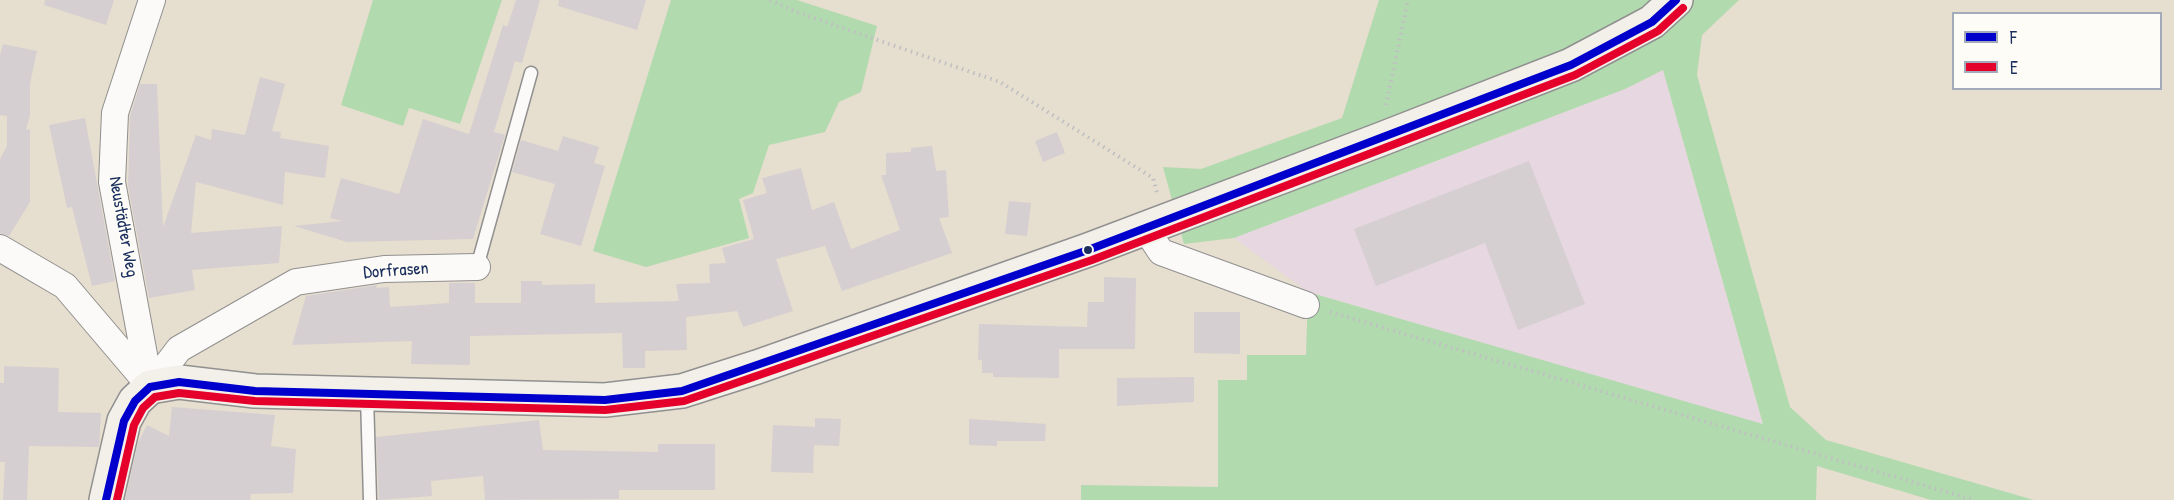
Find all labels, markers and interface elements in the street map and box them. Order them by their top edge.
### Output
legend [1952,12,2162,90]
text: F [2010,25,2017,50]
text: E [2010,55,2018,80]
street label: Neustädter Weg [104,175,142,279]
unlabelled marker [1082,244,1094,256]
street label: Dorfrasen [363,258,429,284]

